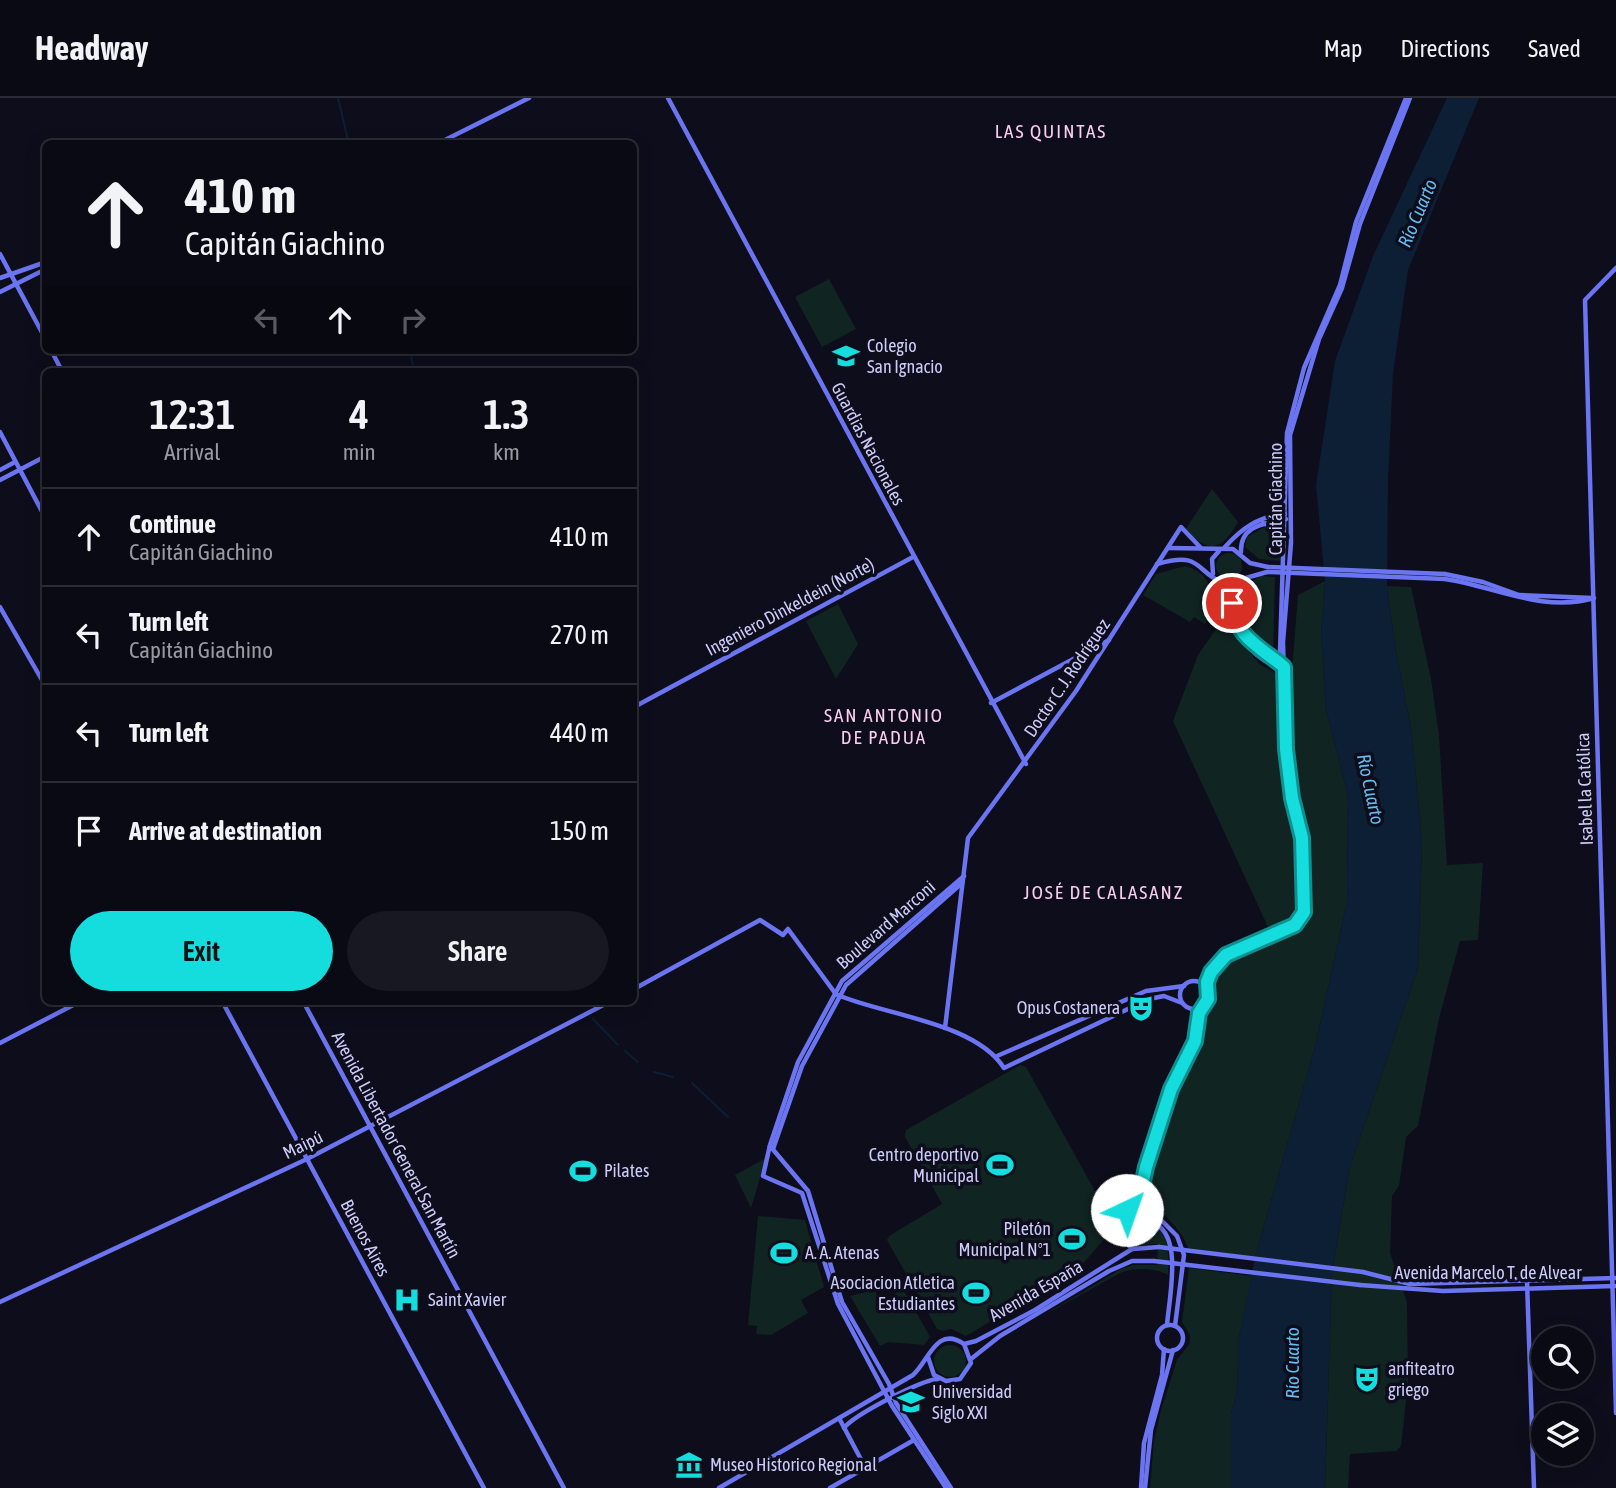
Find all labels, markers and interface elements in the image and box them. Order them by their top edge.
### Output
text: Headway [35,29,148,67]
text: Map [1324,35,1362,62]
text: Directions [1400,35,1490,62]
text: Saved [1528,35,1581,62]
district label: LAS QUINTAS [995,120,1107,142]
text: 410 m [185,167,296,223]
icon: ahead [70,168,161,259]
water label: Río Cuarto [1393,176,1441,250]
text: Capitán Giachino [185,225,385,262]
icon: left [248,301,286,339]
icon: ahead [321,301,359,339]
icon: right [394,301,432,339]
place label: Colegio San Ignacio [867,335,943,377]
school or university icon: Colegio San Ignacio [831,341,861,371]
street label: Guardias Nacionales [827,379,910,509]
text: 12:31 [149,390,236,438]
text: 4 [349,390,369,438]
text: 1.3 [483,390,530,438]
text: Arrival [164,439,220,465]
text: min [343,439,376,465]
text: km [493,439,520,465]
street label: Capitán Giachino [1265,443,1286,555]
text: Continue [129,509,216,539]
icon: ahead [70,518,108,556]
text: 410 m [550,522,609,552]
text: Capitán Giachino [129,539,273,565]
street label: Ingeniero Dinkeldein (Norte) [702,553,877,660]
pin [1202,573,1262,633]
icon: arrive [1213,584,1251,622]
text: Turn left [129,607,209,637]
street label: Doctor C. J. Rodríguez [1019,614,1114,741]
icon: left [70,616,108,654]
text: 270 m [550,620,609,650]
text: Capitán Giachino [129,637,273,663]
district label: SAN ANTONIO DE PADUA [824,704,944,748]
icon: left [70,714,108,752]
text: Turn left [129,718,209,748]
text: 440 m [550,718,609,748]
street label: Isabel la Católica [1572,732,1597,846]
water label: Río Cuarto [1353,752,1389,826]
icon: arrive [70,812,108,850]
text: Arrive at destination [129,816,322,846]
text: 150 m [550,816,609,846]
street label: Boulevard Marconi [832,876,939,973]
district label: JOSÉ DE CALASANZ [1024,881,1184,903]
button: Exit [70,911,333,991]
button: Share [347,911,609,991]
theatre icon: Opus Costanera [1126,993,1156,1023]
place label: Opus Costanera [1017,997,1120,1018]
street label: Avenida Libertador General San Martín [328,1028,465,1262]
street label: Maipú [279,1126,326,1163]
place label: Centro deportivo Municipal [869,1144,979,1186]
sports icon: Centro deportivo Municipal [985,1150,1015,1180]
sports icon: Pilates [568,1156,598,1186]
place label: Pilates [604,1160,649,1181]
position arrow [1090,1173,1164,1247]
street label: Buenos Aires [336,1196,394,1280]
place label: Piletón Municipal Nº1 [958,1218,1051,1260]
sports icon: Piletón Municipal Nº1 [1057,1224,1087,1254]
sports icon: A. A. Atenas [769,1238,799,1268]
place label: A. A. Atenas [805,1242,879,1263]
street label: Avenida España [985,1255,1086,1326]
street label: Avenida Marcelo T. de Alvear [1395,1262,1582,1283]
place label: Asociacion Atletica Estudiantes [831,1272,955,1314]
sports icon: Asociacion Atletica Estudiantes [961,1278,991,1308]
hospital icon: Saint Xavier [392,1285,422,1315]
place label: Saint Xavier [428,1289,507,1310]
map controls [1531,1326,1594,1466]
button: search [1531,1326,1594,1389]
water label: Río Cuarto [1281,1327,1303,1399]
place label: anfiteatro griego [1388,1358,1455,1400]
theatre icon: anfiteatro griego [1352,1364,1382,1394]
place label: Universidad Siglo XXI [932,1381,1012,1423]
school or university icon: Universidad Siglo XXI [896,1387,926,1417]
button: layers [1531,1403,1594,1466]
museum icon: Museo Historico Regional [674,1450,704,1480]
place label: Museo Historico Regional [710,1454,877,1475]

